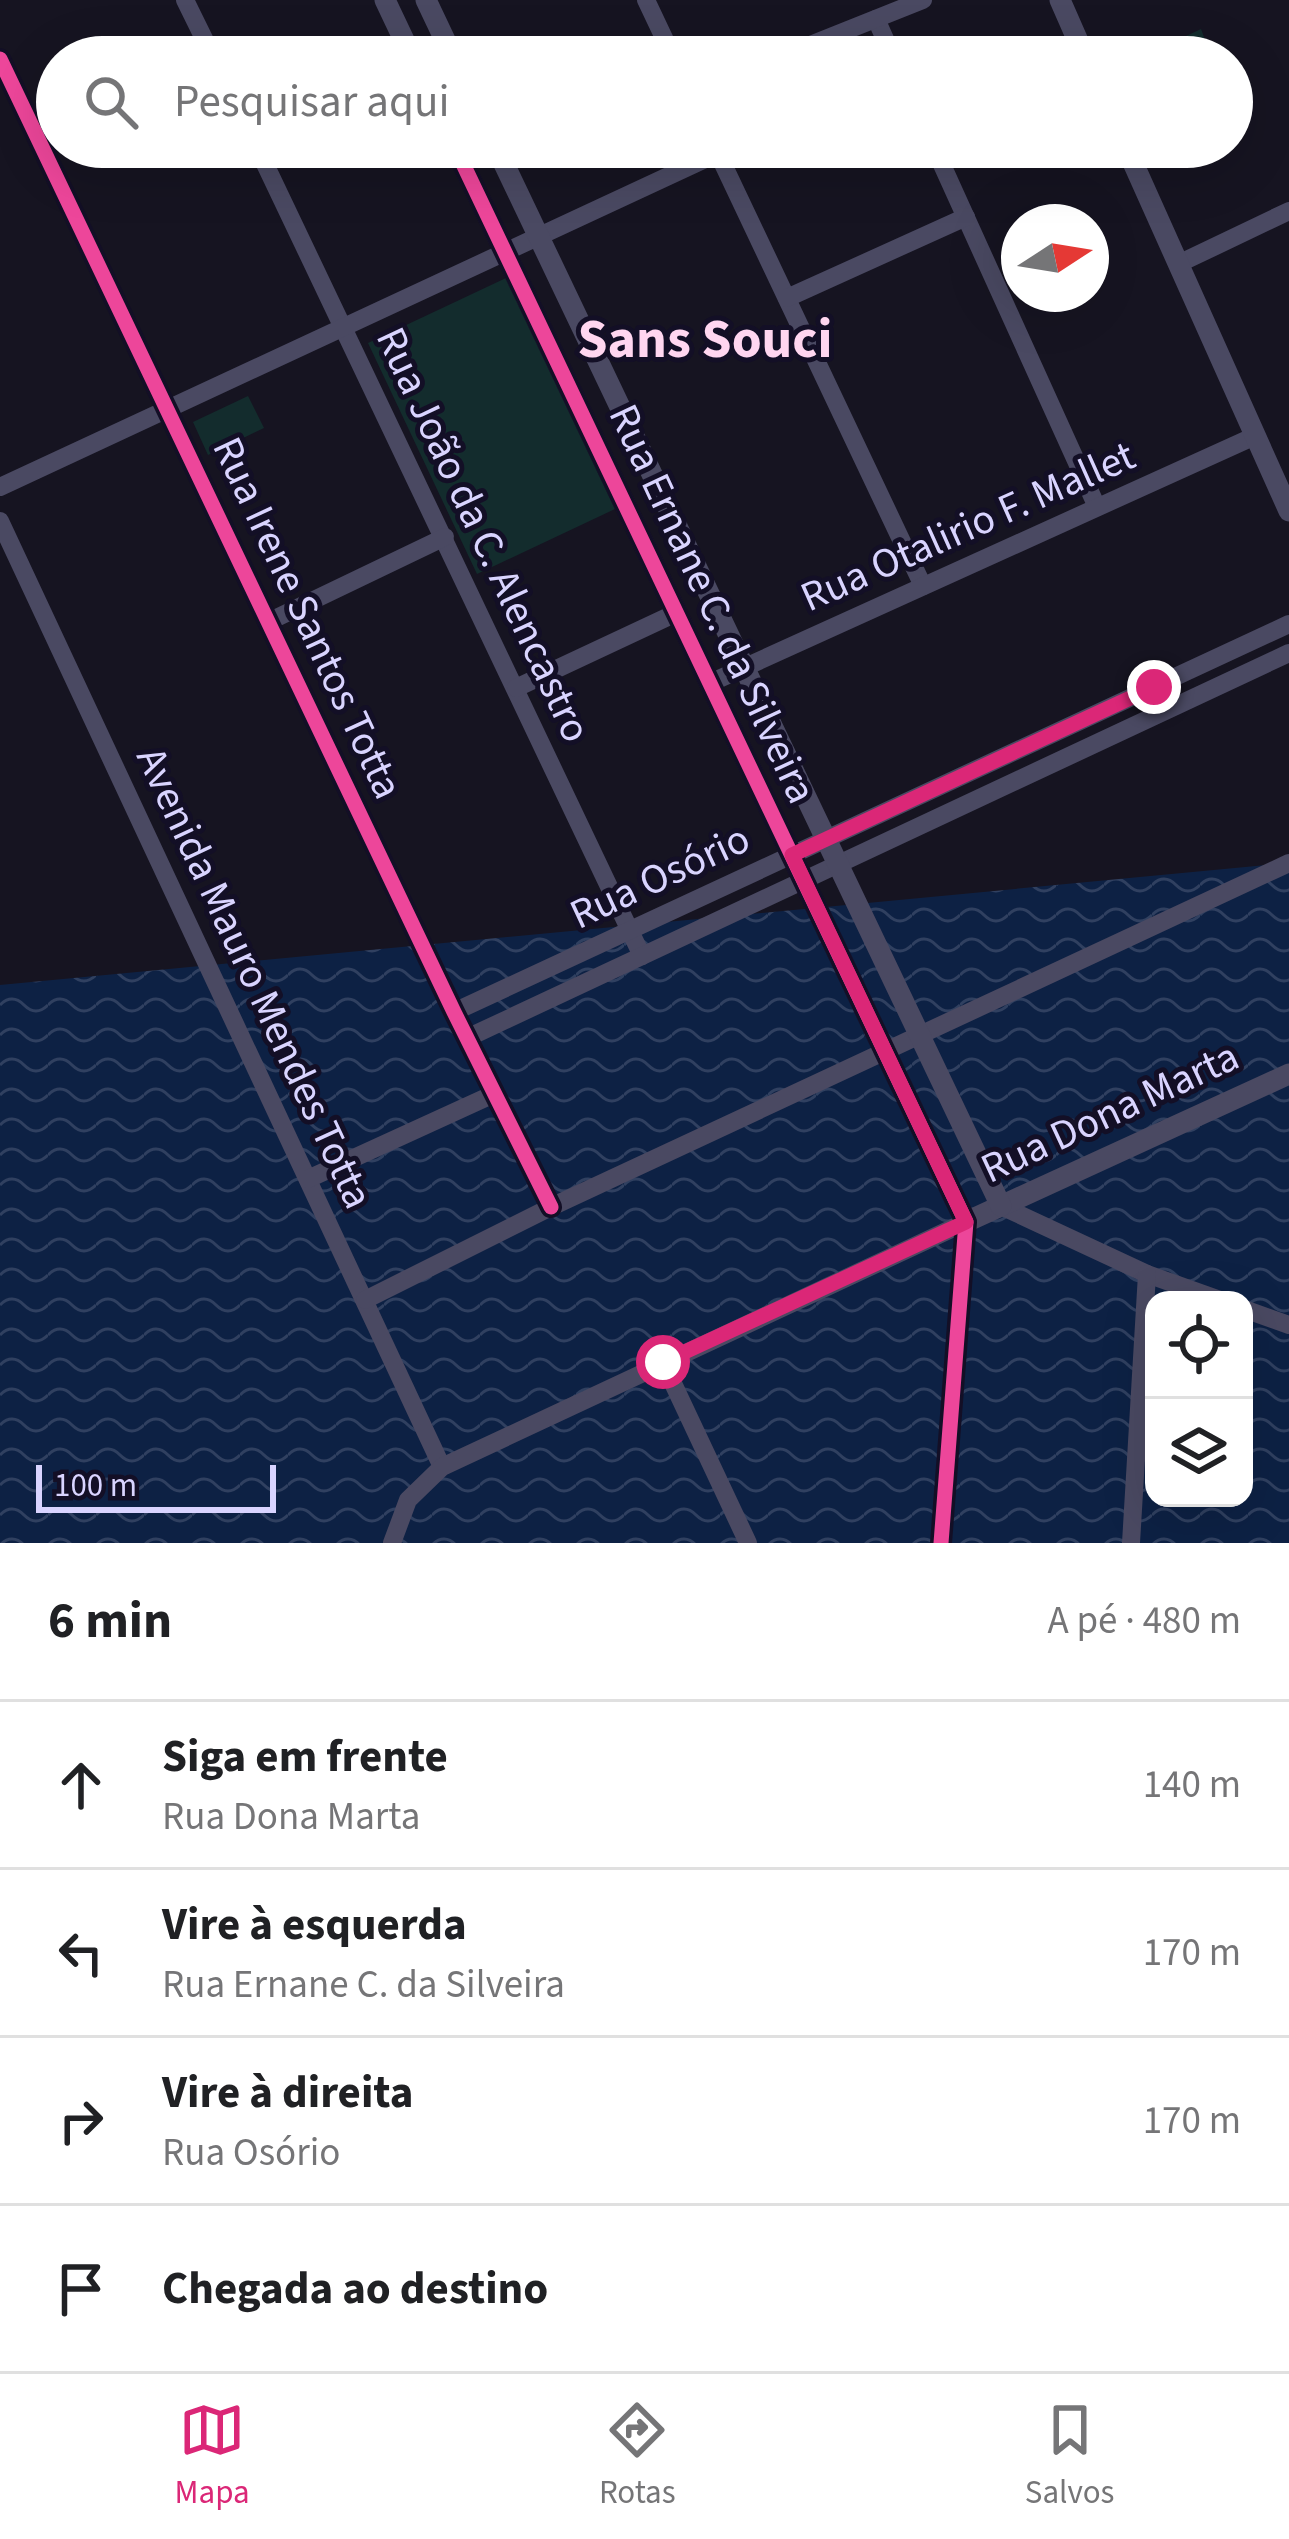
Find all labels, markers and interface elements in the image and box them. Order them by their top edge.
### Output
search box [36,36,1253,168]
icon: search [78,69,144,135]
text: Pesquisar aqui [174,70,449,134]
north arrow [1001,204,1109,312]
district label: Sans Souci [578,302,832,379]
street label: Rua João da C. Alencastro [360,318,606,752]
street label: Rua Ernane C. da Silveira [593,395,831,813]
street label: Rua Otalirio F. Mallet [791,426,1145,628]
street label: Rua Irene Santos Totta [197,427,417,809]
route end [1127,660,1181,714]
street label: Avenida Mauro Mendes Totta [121,737,387,1219]
street label: Rua Osório [560,809,760,945]
street label: Rua Dona Marta [971,1027,1249,1199]
map controls [1145,1291,1253,1507]
button: locate [1145,1291,1253,1399]
route start [636,1335,690,1389]
button: layers [1145,1399,1253,1507]
scale bar [36,1459,276,1512]
text: 100 m [54,1462,137,1509]
text: 6 min [48,1585,172,1657]
text: A pé · 480 m [1047,1593,1241,1649]
text: Siga em frente [162,1725,448,1789]
icon: ahead [48,1752,114,1818]
text: 140 m [1143,1757,1241,1813]
text: Rua Dona Marta [162,1789,420,1845]
text: Vire à esquerda [162,1893,467,1957]
icon: left [48,1920,114,1986]
text: 170 m [1143,1925,1241,1981]
text: Rua Ernane C. da Silveira [162,1957,565,2013]
text: Vire à direita [162,2061,413,2125]
icon: right [48,2088,114,2154]
text: 170 m [1143,2093,1241,2149]
text: Rua Osório [162,2125,341,2181]
icon: arrive [48,2256,114,2322]
text: Chegada ao destino [162,2257,548,2321]
tab: Mapa [175,2397,250,2516]
tab: Rotas [599,2397,676,2516]
tab: Salvos [1025,2397,1114,2516]

